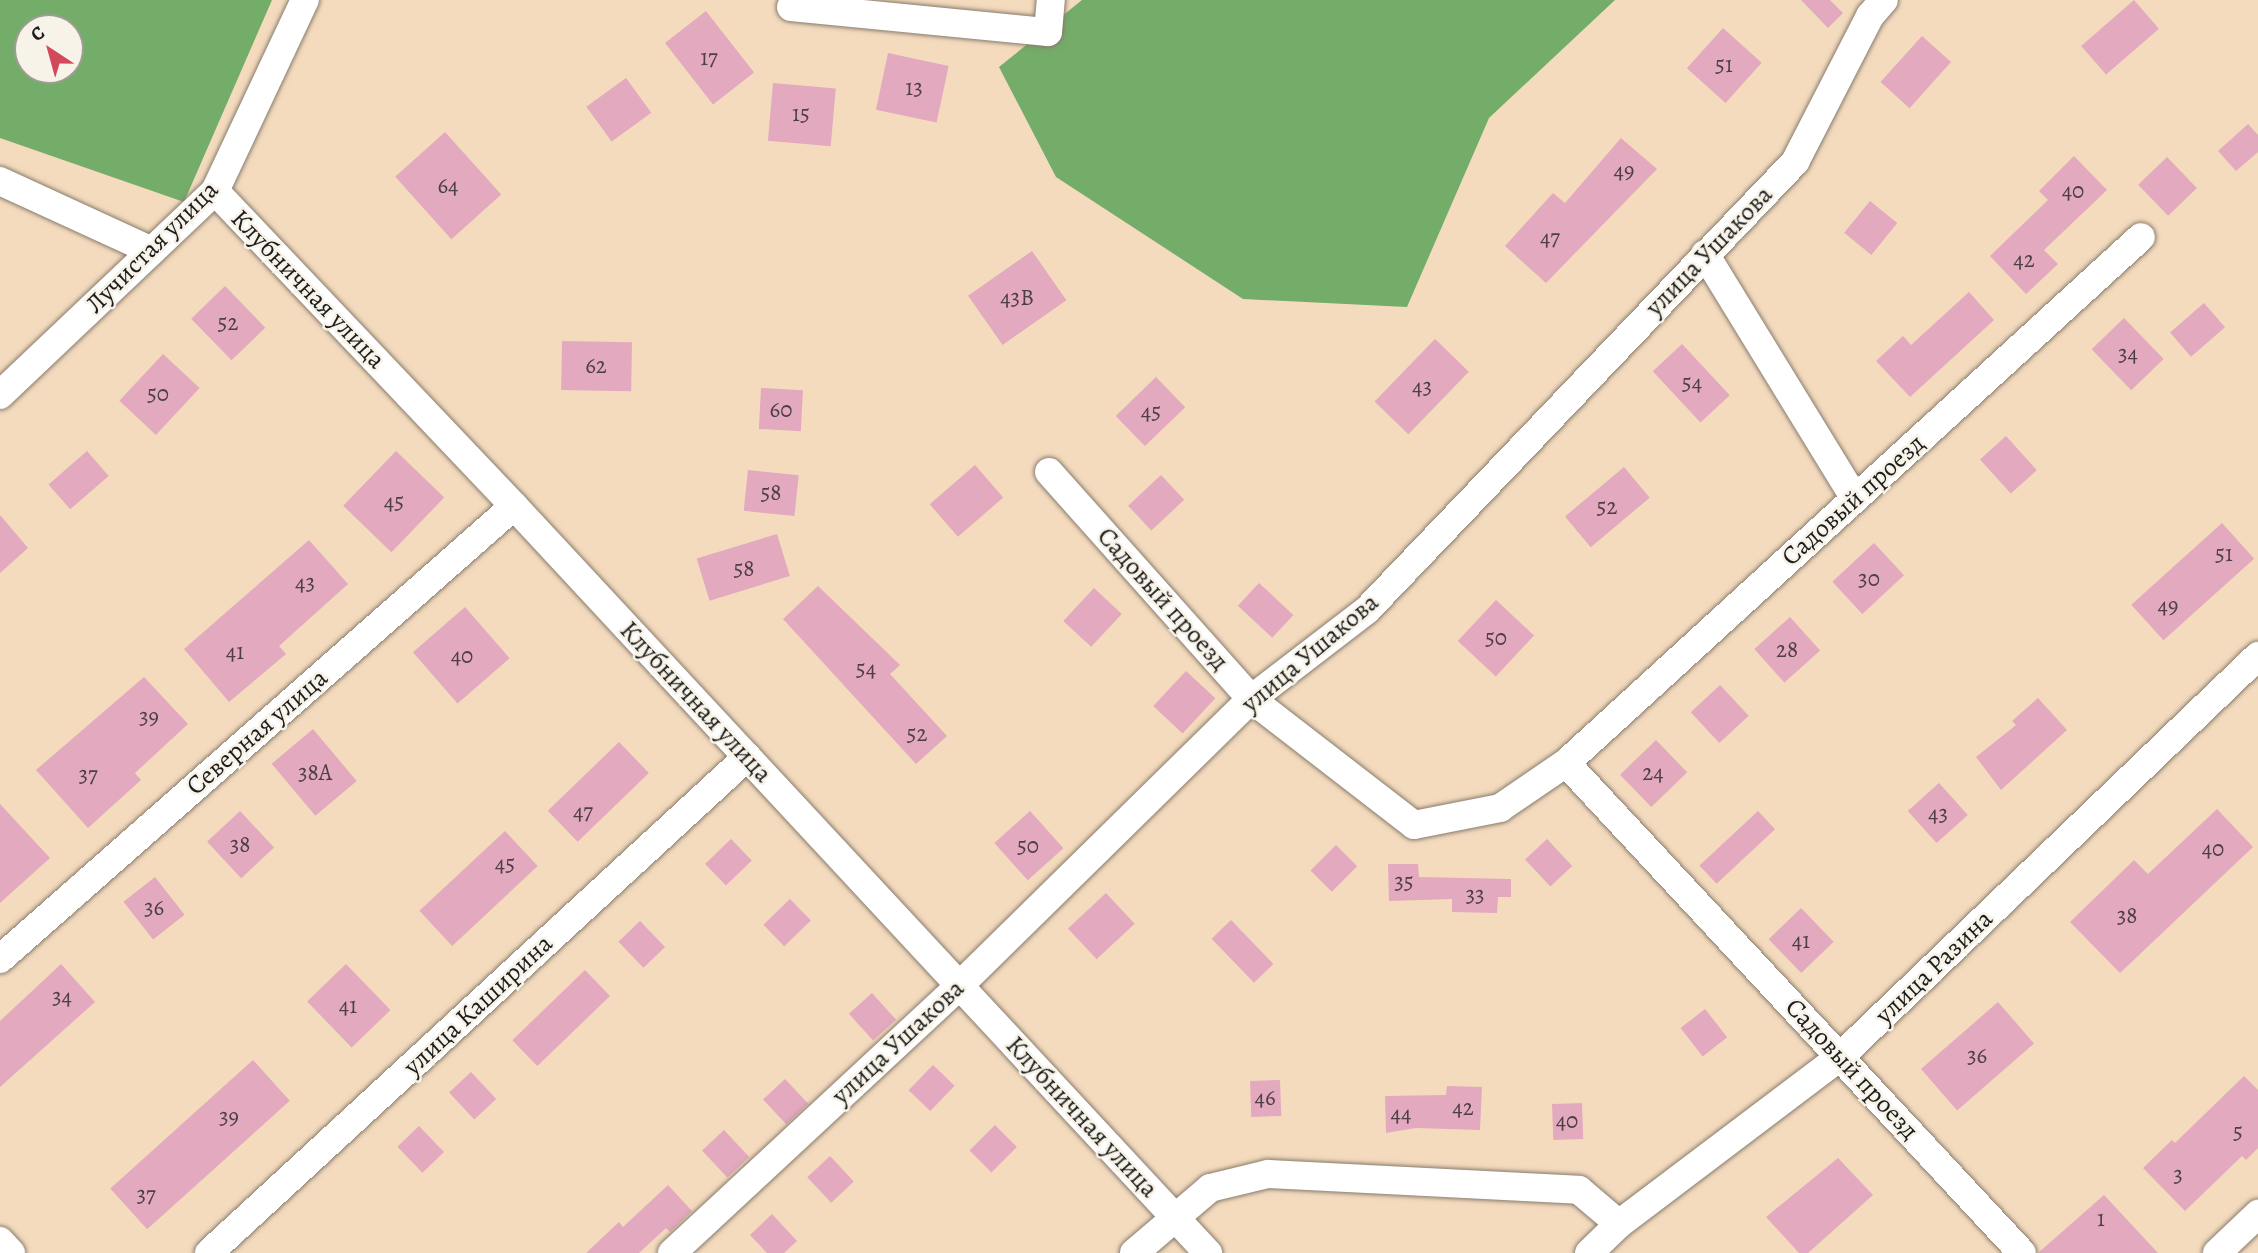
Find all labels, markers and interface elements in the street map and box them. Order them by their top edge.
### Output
north arrow [14,14,84,84]
text: С [25,20,50,48]
house number: 17 [700,44,718,72]
house number: 51 [1715,51,1733,79]
house number: 13 [905,74,923,102]
house number: 15 [792,100,810,128]
house number: 49 [1614,157,1634,185]
house number: 64 [437,172,459,200]
street label: Лучистая улица [79,174,225,320]
house number: 40 [2062,177,2084,205]
street label: улица Ушакова [1639,179,1779,323]
street label: Клубничная улица [224,203,392,375]
house number: 47 [1540,224,1560,252]
house number: 42 [2013,246,2035,274]
house number: 43В [1000,284,1034,312]
house number: 52 [218,309,238,337]
house number: 34 [2118,340,2138,368]
house number: 62 [585,352,607,380]
house number: 54 [1682,369,1702,397]
house number: 43 [1412,373,1432,401]
house number: 50 [147,380,169,408]
house number: 60 [770,396,792,424]
house number: 45 [1141,398,1161,426]
street label: Садовый проезд [1775,428,1931,572]
house number: 58 [760,479,782,507]
house number: 45 [384,488,404,516]
house number: 52 [1597,493,1617,521]
street label: Садовый проезд [1091,521,1235,677]
house number: 51 [2215,540,2233,568]
house number: 58 [733,555,755,583]
house number: 30 [1858,565,1880,593]
house number: 43 [295,569,315,597]
street label: улица Ушакова [1235,587,1385,719]
house number: 49 [2158,592,2178,620]
street label: Клубничная улица [613,615,779,789]
house number: 50 [1485,624,1507,652]
house number: 28 [1776,636,1798,664]
house number: 41 [226,638,244,666]
house number: 40 [451,642,473,670]
house number: 54 [856,655,876,683]
street label: Северная улица [180,662,334,802]
house number: 39 [139,703,159,731]
house number: 52 [907,720,927,748]
house number: 38А [298,759,332,787]
house number: 24 [1642,759,1664,787]
house number: 37 [78,761,98,789]
house number: 47 [573,798,593,826]
house number: 43 [1928,800,1948,828]
house number: 38 [230,831,250,859]
house number: 50 [1017,832,1039,860]
house number: 40 [2202,835,2224,863]
house number: 45 [495,850,515,878]
house number: 35 [1394,868,1414,896]
house number: 33 [1465,881,1485,909]
house number: 36 [144,894,164,922]
house number: 38 [2117,902,2137,930]
street label: улица Разина [1869,903,1999,1031]
house number: 41 [1792,927,1810,955]
street label: улица Каширина [397,928,559,1082]
street label: улица Ушакова [825,973,971,1111]
house number: 34 [52,983,72,1011]
house number: 41 [339,992,357,1020]
street label: Садовый проезд [1779,992,1925,1146]
street label: Клубничная улица [999,1030,1165,1204]
house number: 36 [1967,1042,1987,1070]
house number: 46 [1254,1084,1276,1112]
house number: 42 [1452,1094,1474,1122]
house number: 44 [1391,1100,1411,1128]
house number: 39 [219,1103,239,1131]
house number: 40 [1556,1107,1578,1135]
house number: 5 [2233,1118,2243,1146]
house number: 3 [2173,1161,2183,1189]
house number: 37 [136,1181,156,1209]
house number: 1 [2097,1205,2105,1233]

